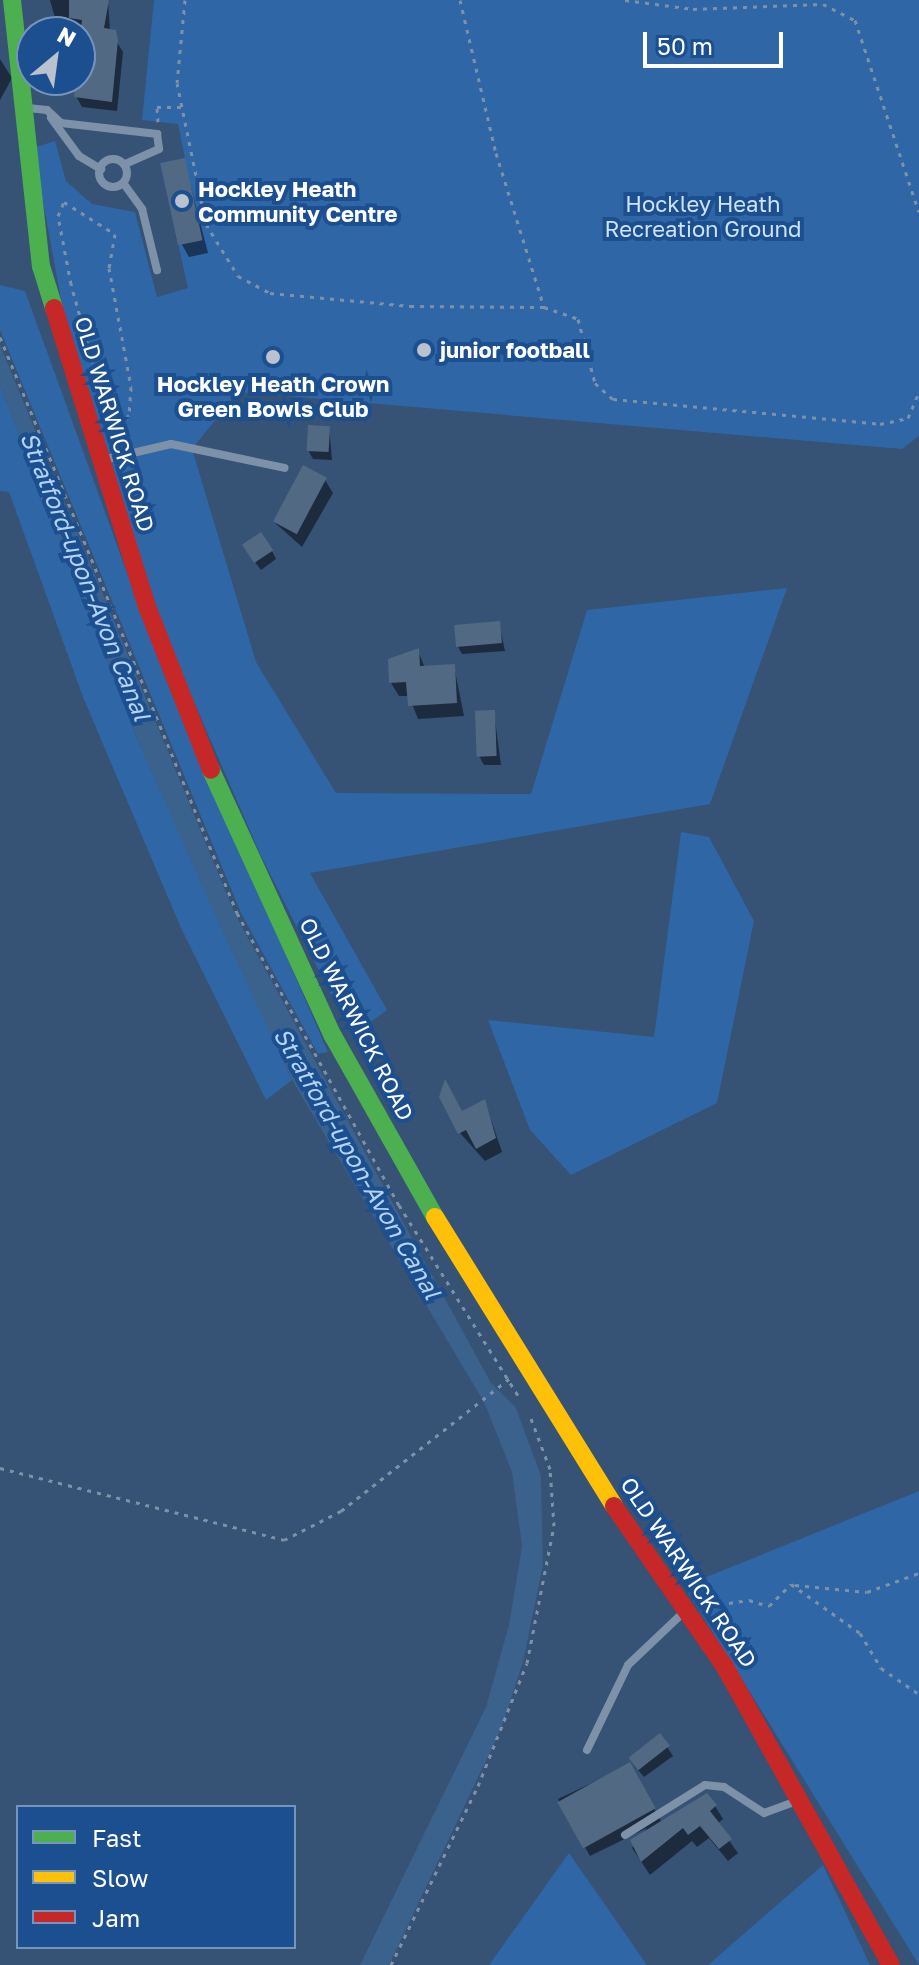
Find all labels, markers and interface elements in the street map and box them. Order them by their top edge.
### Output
north arrow [16,16,96,96]
scale bar [647,16,787,66]
text: N [53,20,81,52]
text: 50 m [657,31,713,60]
place label: Hockley Heath Community Centre [198,175,397,226]
park label: Hockley Heath Recreation Ground [604,190,802,242]
marker: Hockley Heath Community Centre [173,192,191,210]
street label: OLD WARWICK ROAD [70,313,160,535]
place label: junior football [440,337,590,363]
marker: junior football [415,341,433,359]
marker: Hockley Heath Crown Green Bowls Club [264,348,282,366]
place label: Hockley Heath Crown Green Bowls Club [157,370,389,422]
water label: Stratford-upon-Avon Canal [15,428,157,724]
street label: OLD WARWICK ROAD [294,913,420,1125]
water label: Stratford-upon-Avon Canal [268,1022,448,1304]
street label: OLD WARWICK ROAD [615,1472,763,1672]
legend [16,1805,296,1949]
text: Fast [92,1823,142,1852]
text: Slow [92,1863,148,1892]
text: Jam [92,1903,140,1932]

